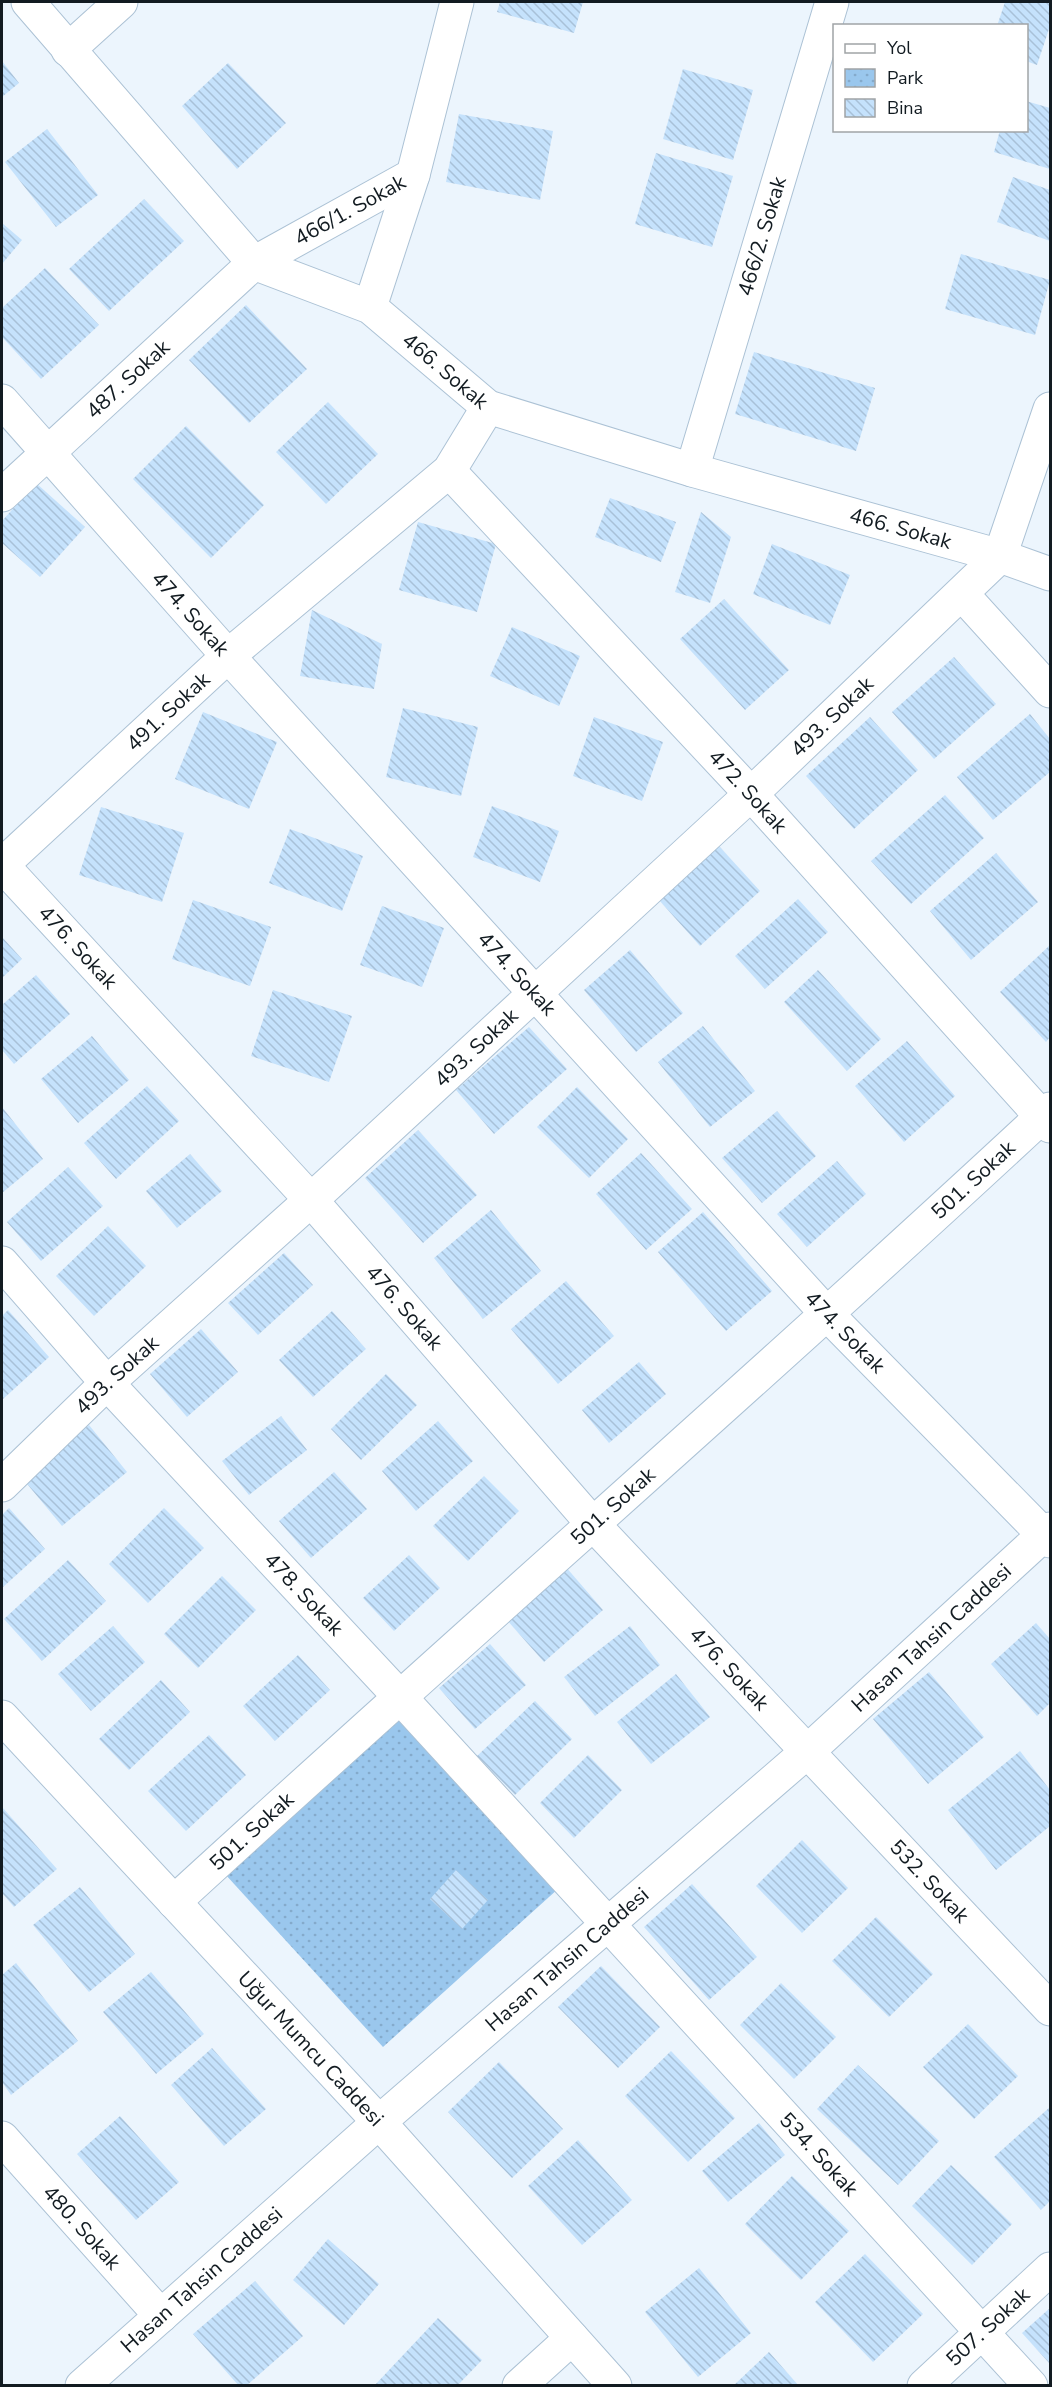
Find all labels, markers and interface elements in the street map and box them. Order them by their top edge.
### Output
legend [833,24,1028,132]
text: Yol [886,36,912,60]
text: Park [887,66,924,90]
text: Bina [887,96,923,120]
street label: 466/1. Sokak [289,168,411,252]
street label: 466/2. Sokak [731,173,793,299]
street label: 466. Sokak [396,326,495,416]
street label: 487. Sokak [80,333,176,425]
street label: 466. Sokak [846,501,955,556]
street label: 474. Sokak [145,565,236,662]
street label: 491. Sokak [120,665,216,757]
street label: 493. Sokak [784,670,880,763]
street label: 472. Sokak [702,743,794,840]
street label: 476. Sokak [32,899,124,996]
street label: 474. Sokak [471,925,563,1022]
street label: 493. Sokak [428,1002,524,1094]
street label: 501. Sokak [925,1134,1022,1226]
street label: 476. Sokak [359,1259,450,1356]
street label: 474. Sokak [799,1285,892,1380]
street label: 493. Sokak [69,1329,165,1421]
street label: 501. Sokak [565,1460,662,1552]
street label: 478. Sokak [258,1546,350,1642]
street label: Hasan Tahsin Caddesi [845,1557,1017,1718]
street label: 476. Sokak [683,1621,776,1717]
street label: 501. Sokak [203,1785,300,1877]
street label: 532. Sokak [883,1833,976,1929]
street label: Hasan Tahsin Caddesi [479,1881,655,2038]
street label: Uğur Mumcu Caddesi [231,1965,390,2132]
street label: 534. Sokak [773,2106,865,2203]
street label: 480. Sokak [37,2179,128,2276]
street label: Hasan Tahsin Caddesi [115,2200,289,2359]
street label: 507. Sokak [940,2281,1036,2373]

